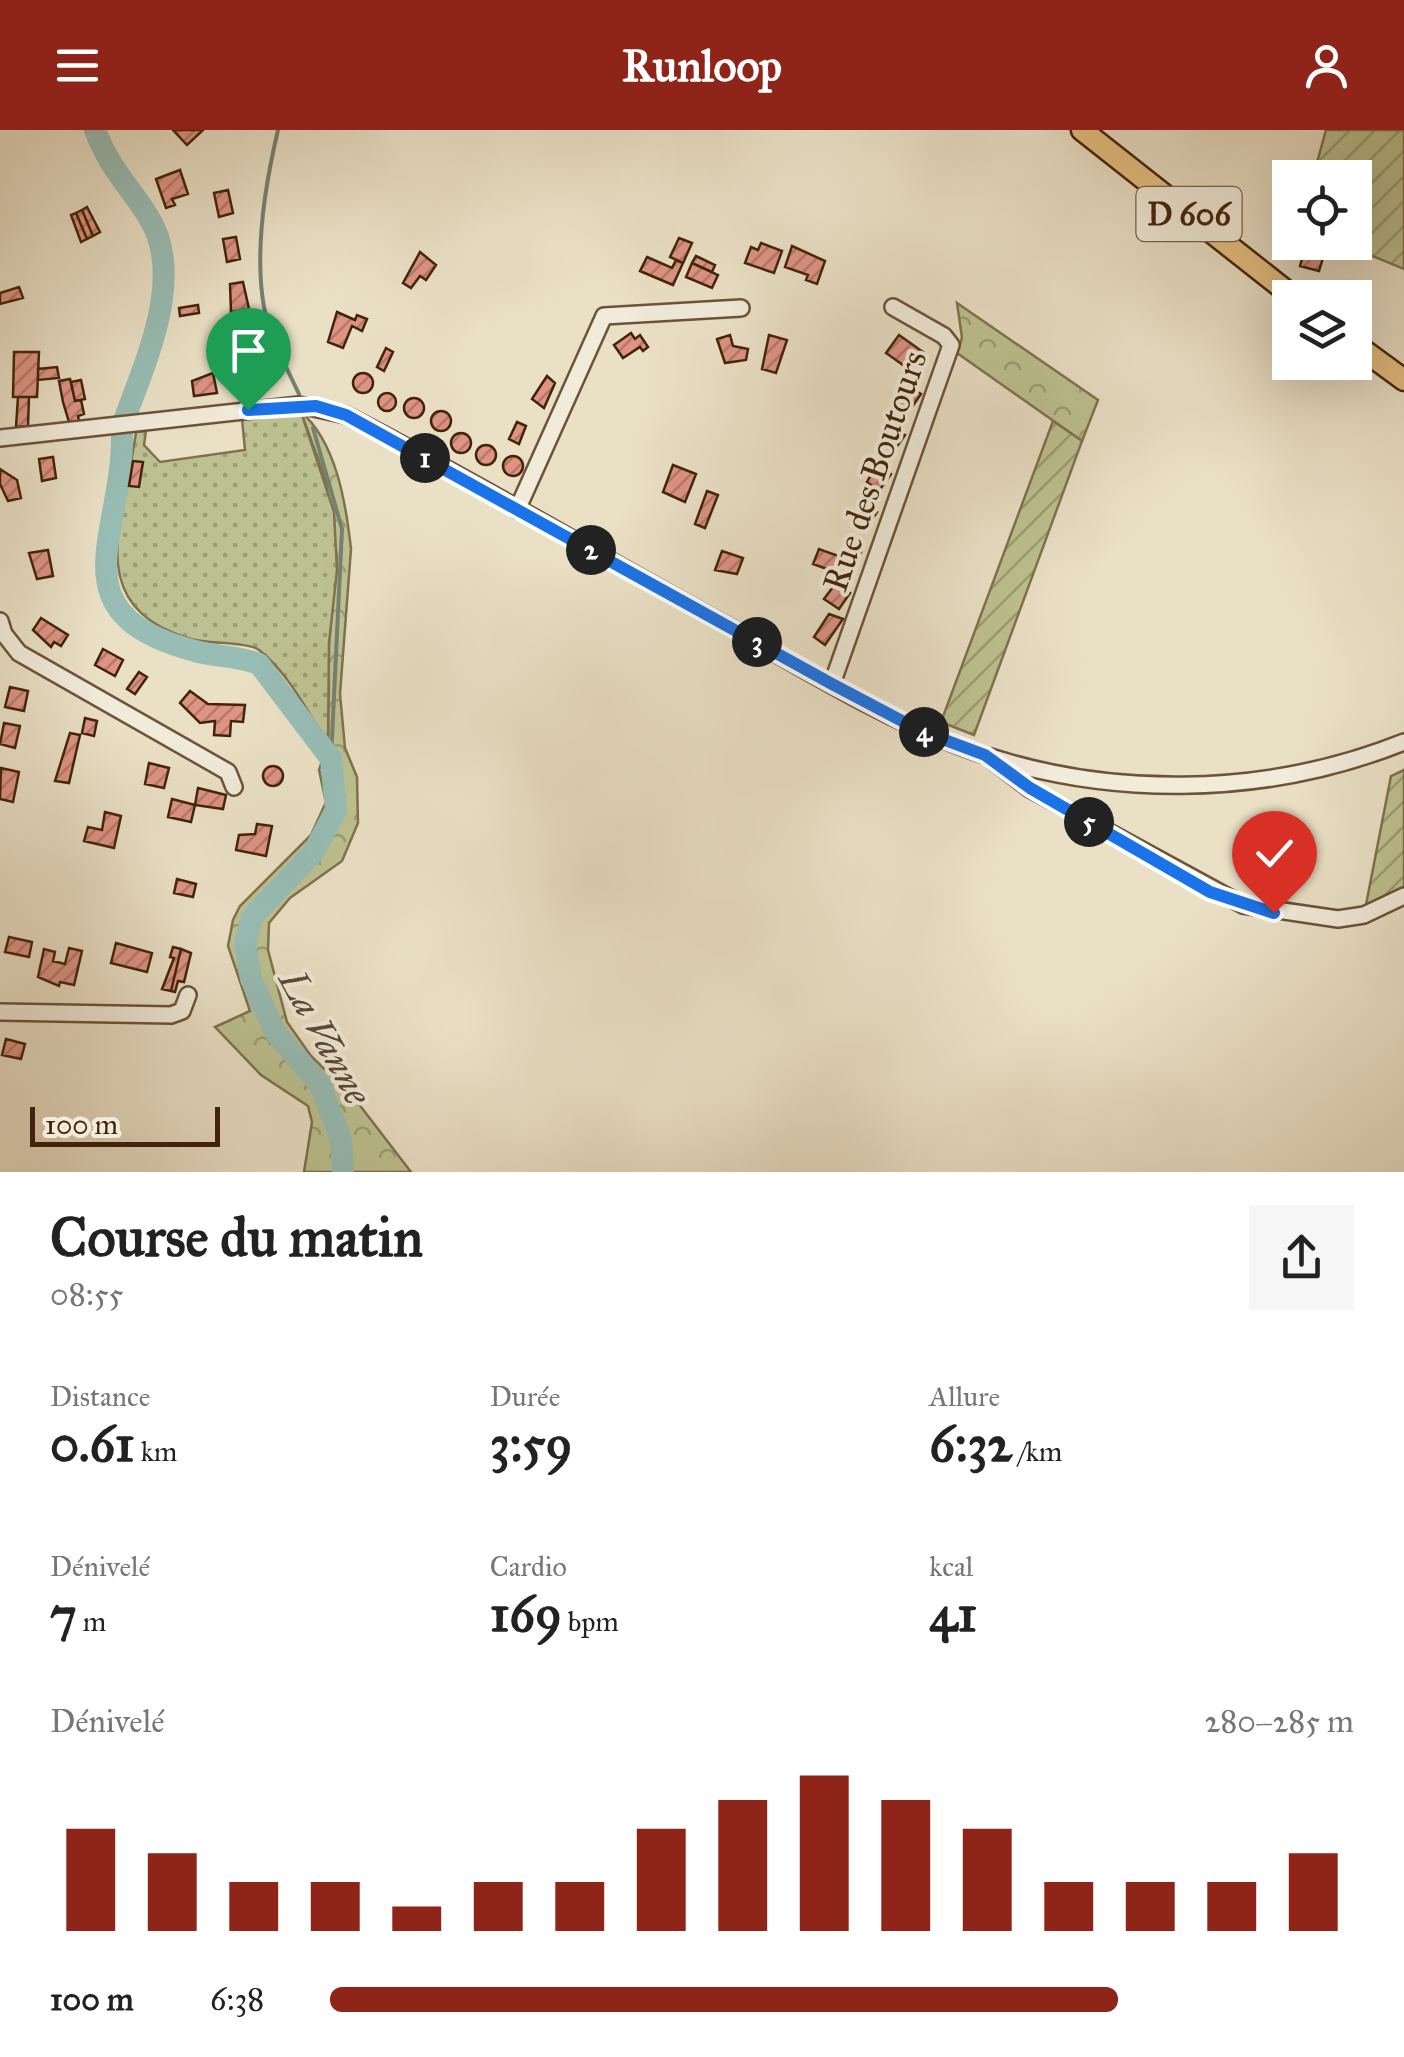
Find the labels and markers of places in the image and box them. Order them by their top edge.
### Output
pin [206,308,291,411]
pin: 1 [400,433,450,483]
pin: 2 [566,525,616,575]
pin: 3 [732,617,782,667]
pin: 4 [899,707,949,757]
pin: 5 [1064,797,1114,847]
pin [1232,811,1317,914]

